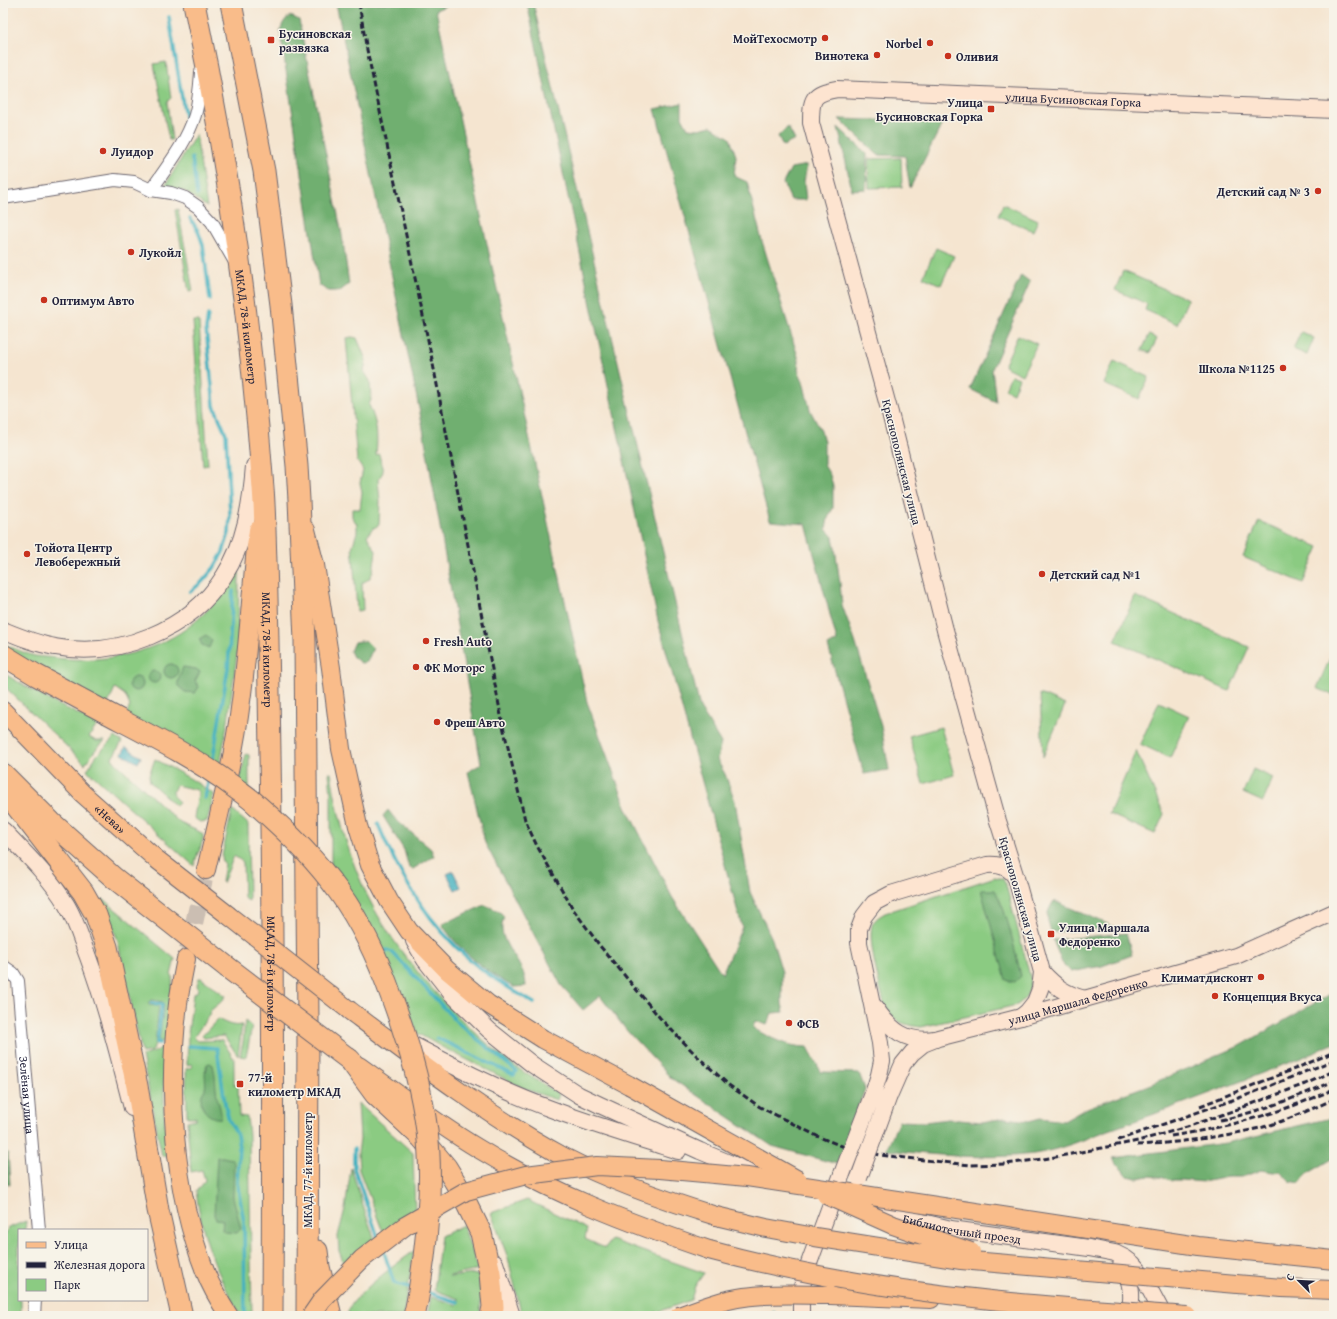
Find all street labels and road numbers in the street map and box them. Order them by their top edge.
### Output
street label: улица Бусиновская Горка [1004,88,1142,110]
street label: МКАД, 78-й километр [232,268,262,385]
street label: Краснополянская улица [878,397,926,527]
street label: МКАД, 78-й километр [258,592,278,708]
street label: «Нева» [91,800,130,837]
street label: Краснополянская улица [995,835,1047,964]
street label: МКАД, 78-й километр [263,916,281,1032]
street label: улица Маршала Федоренко [1005,973,1149,1029]
street label: Зелёная улица [16,1055,39,1135]
street label: МКАД, 77-й километр [299,1112,316,1228]
street label: Библиотечный проезд [901,1209,1023,1247]

